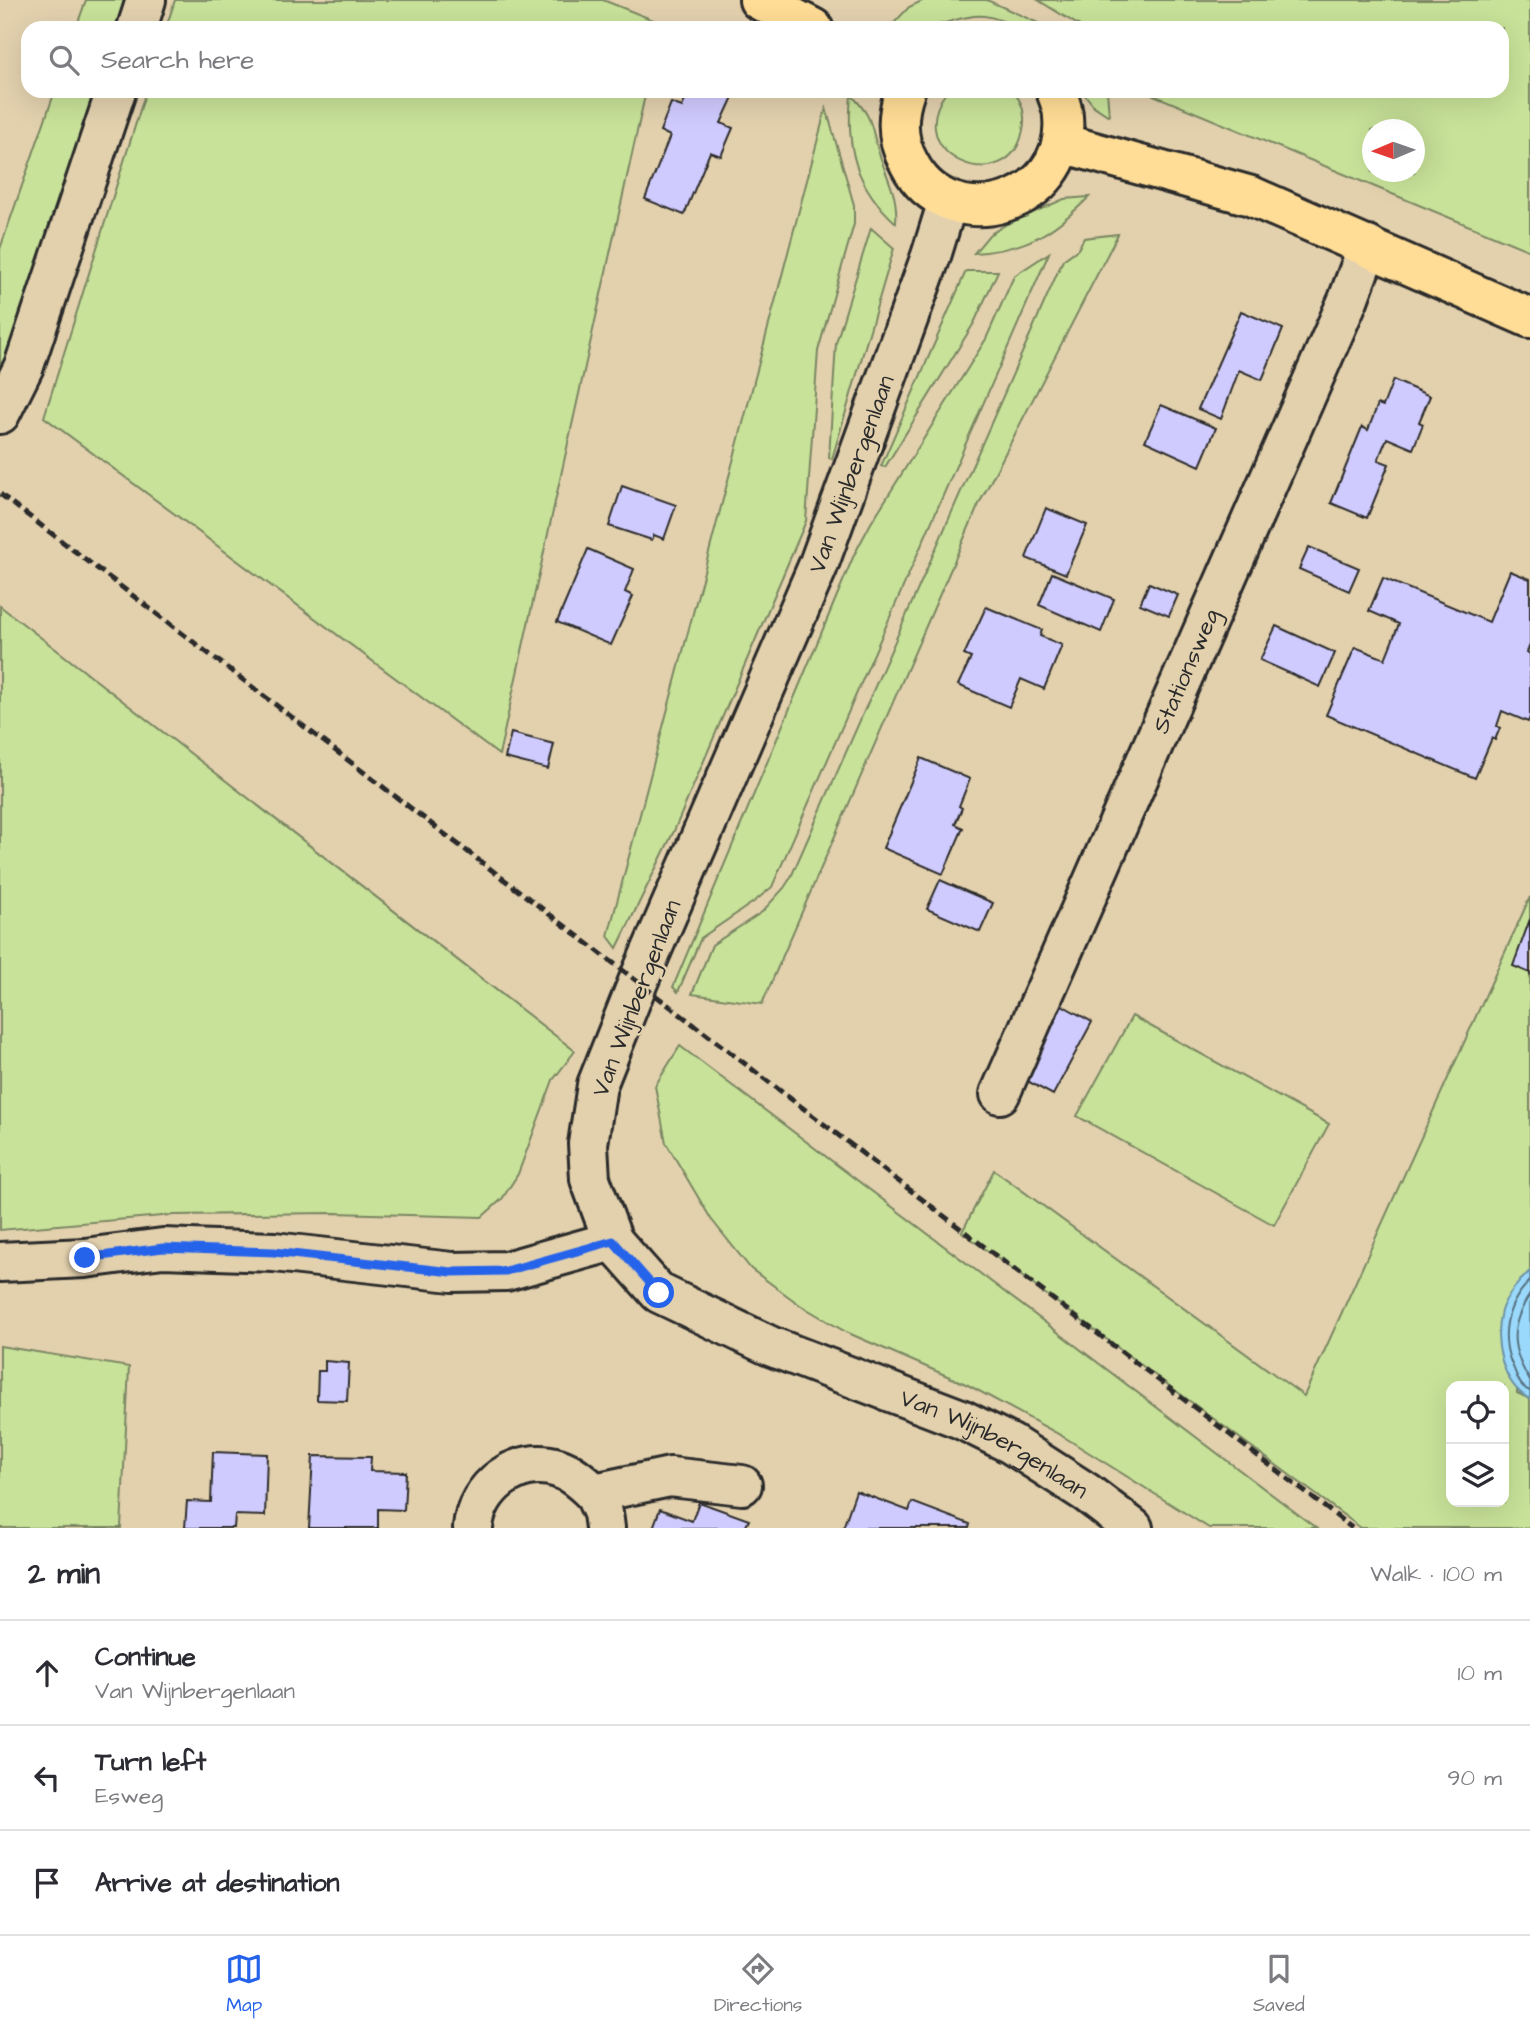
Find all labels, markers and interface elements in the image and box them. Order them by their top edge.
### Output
search box [21,21,1509,98]
icon: search [45,41,83,79]
text: Search here [101,42,254,78]
north arrow [1362,119,1425,182]
street label: Van Wijnbergenlaan [800,371,905,579]
street label: Stationsweg [1144,604,1230,739]
street label: Van Wijnbergenlaan [584,895,691,1102]
route end [69,1242,100,1273]
route start [643,1277,674,1308]
street label: Van Wijnbergenlaan [895,1381,1094,1507]
map controls [1446,1381,1509,1507]
button: locate [1446,1381,1509,1444]
button: layers [1446,1444,1509,1507]
text: 2 min [28,1553,100,1595]
text: Walk · 100 m [1370,1558,1502,1590]
text: Continue [95,1639,196,1675]
icon: ahead [28,1654,66,1692]
text: 10 m [1457,1657,1502,1689]
text: Van Wijnbergenlaan [95,1675,295,1707]
text: Turn left [95,1744,206,1780]
icon: left [28,1759,66,1797]
text: 90 m [1447,1762,1502,1794]
text: Esweg [95,1780,163,1812]
icon: arrive [28,1864,66,1902]
text: Arrive at destination [95,1865,340,1901]
tab: Map [225,1950,263,2019]
tab: Directions [714,1950,802,2019]
tab: Saved [1253,1950,1305,2019]

